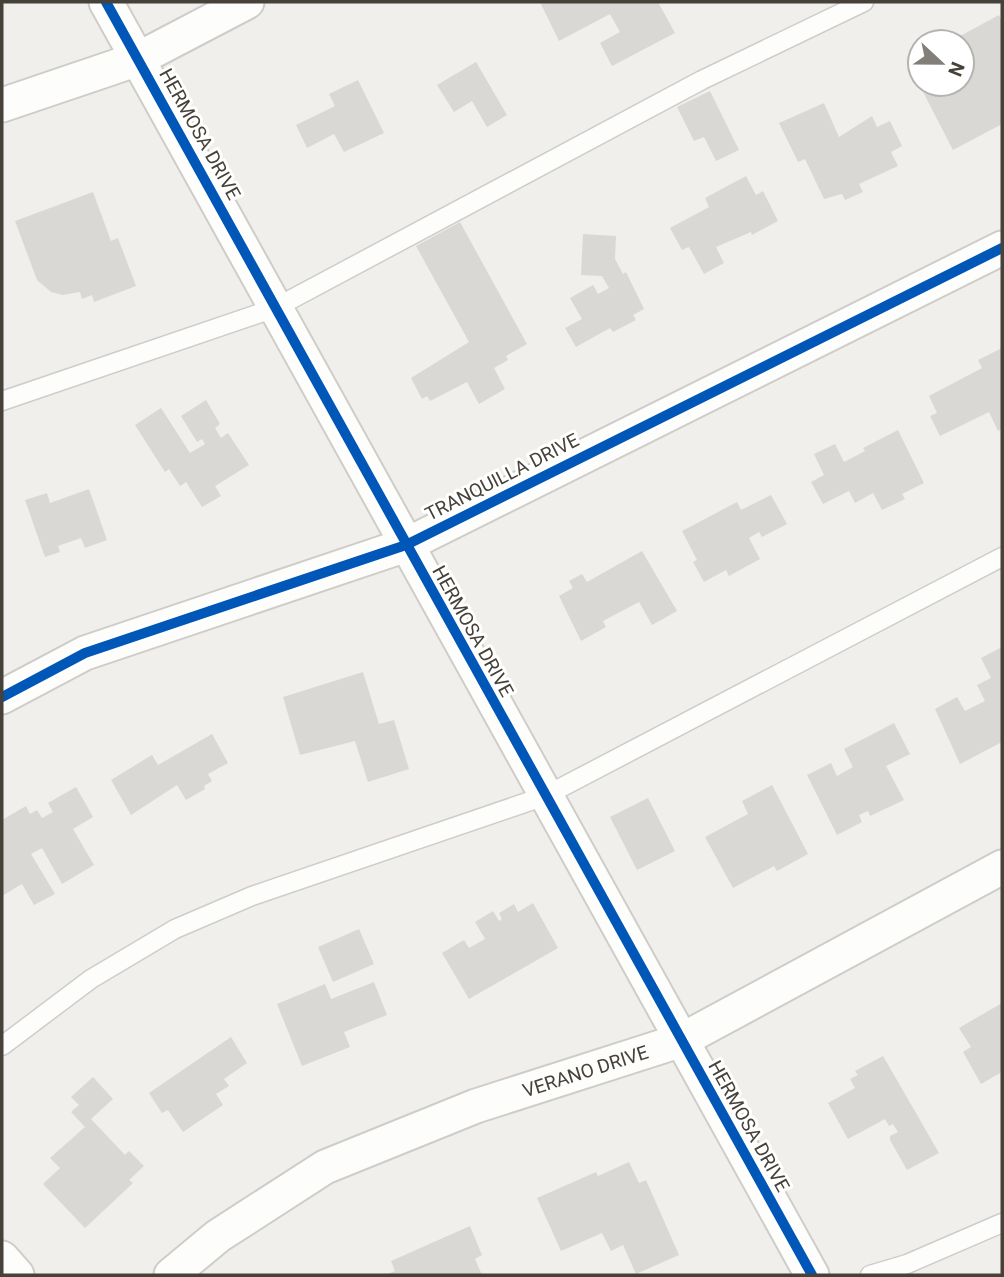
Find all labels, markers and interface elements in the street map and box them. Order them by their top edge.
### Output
north arrow [906,28,976,98]
text: N [943,59,969,80]
street label: HERMOSA DRIVE [154,64,246,204]
street label: TRANQUILLA DRIVE [421,428,583,526]
street label: HERMOSA DRIVE [427,561,519,701]
street label: VERANO DRIVE [520,1040,651,1102]
street label: HERMOSA DRIVE [703,1056,795,1196]

